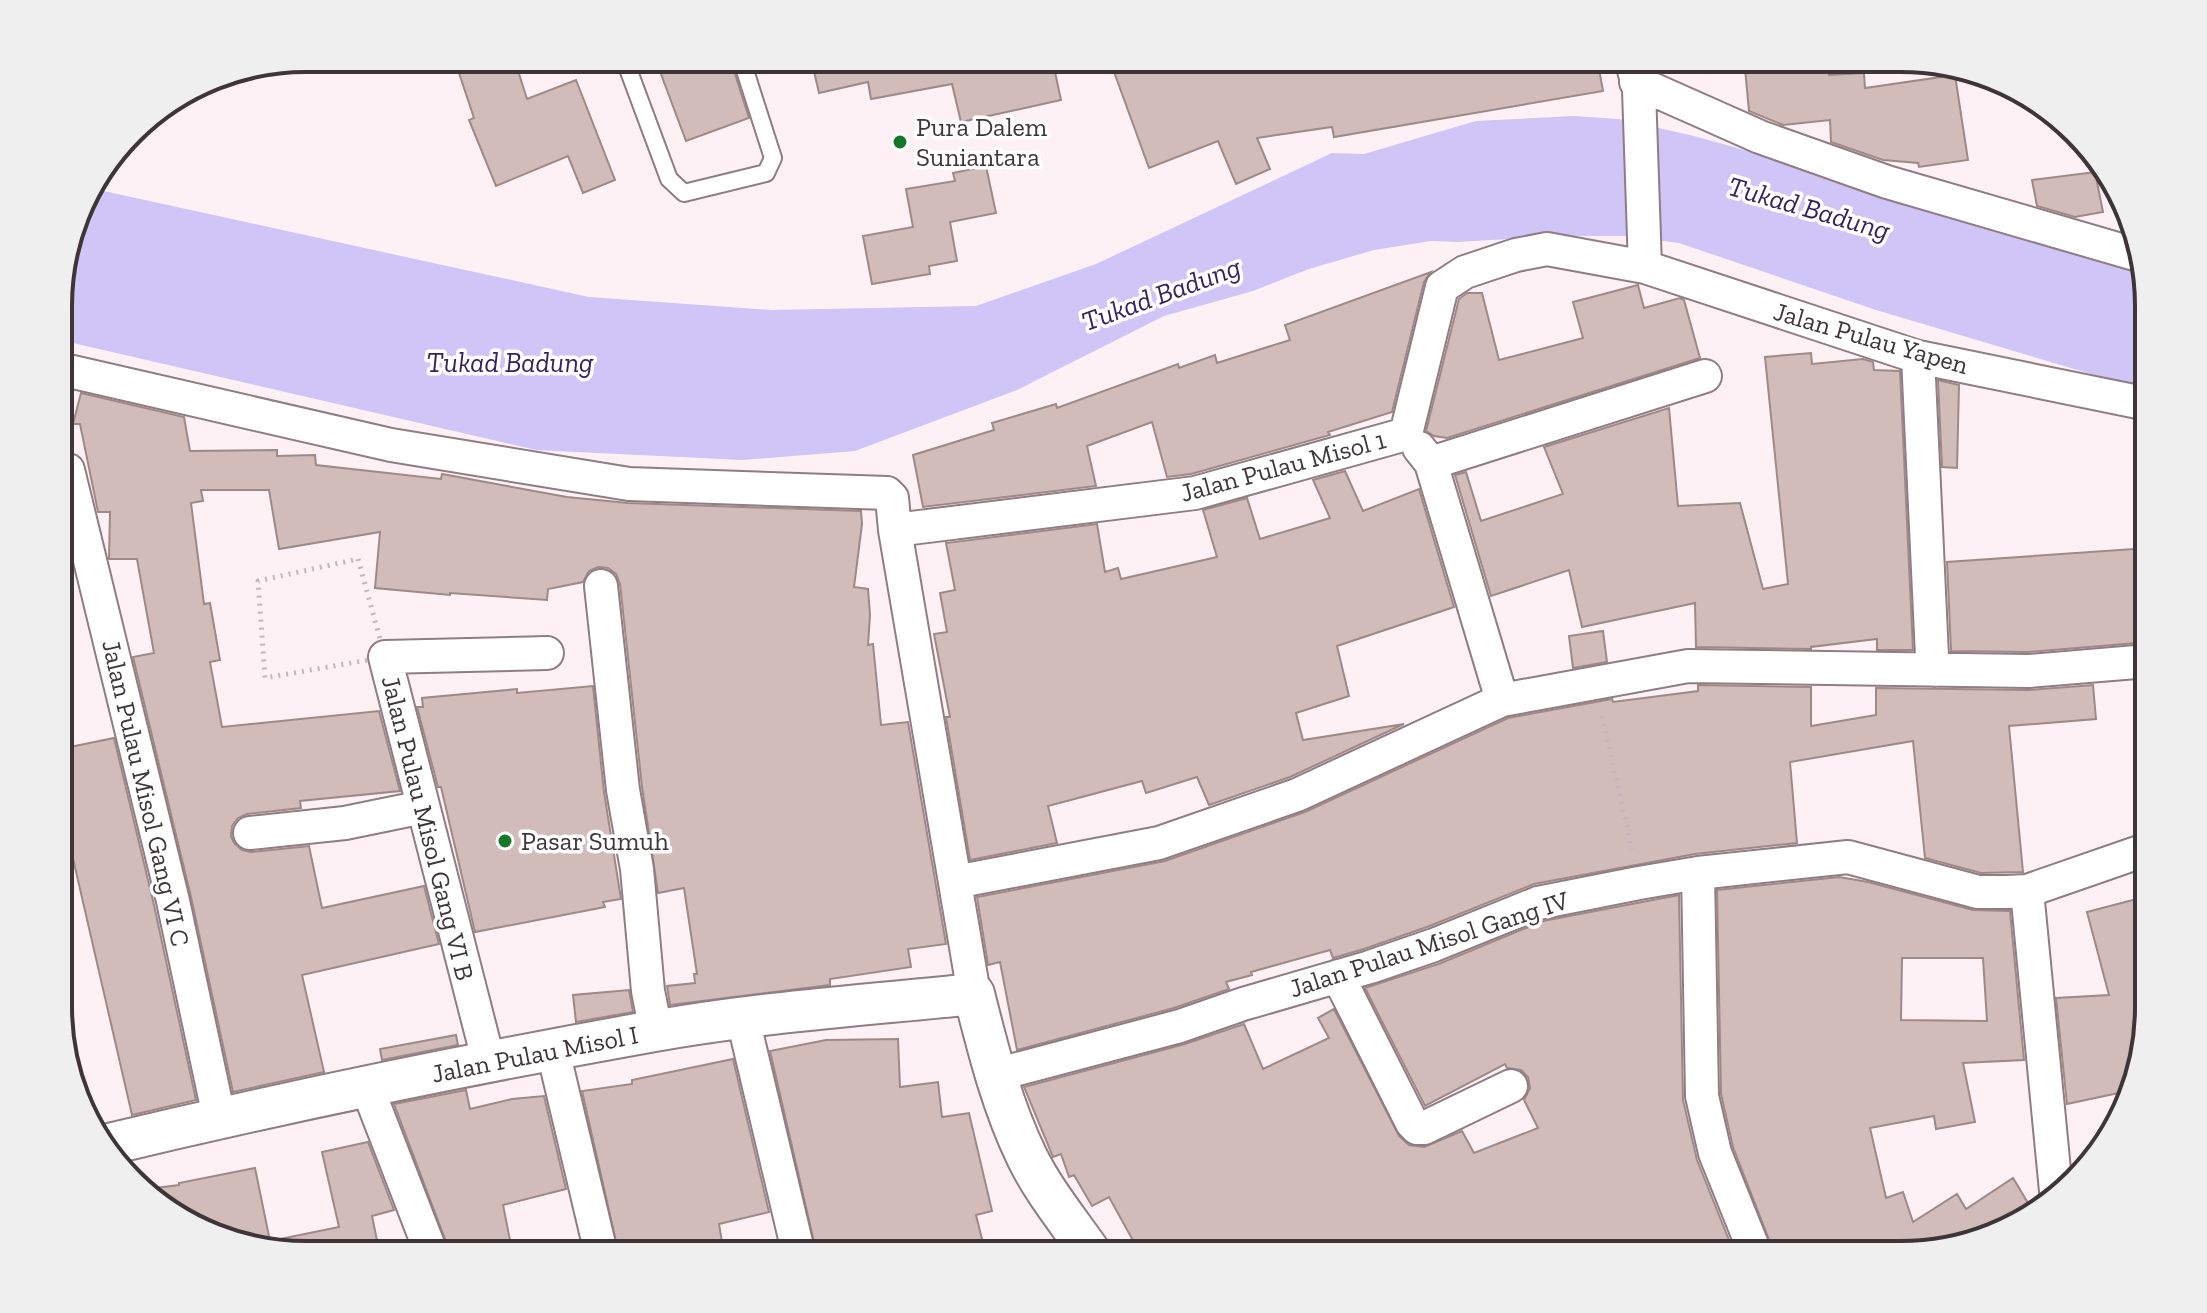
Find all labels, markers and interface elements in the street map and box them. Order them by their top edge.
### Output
place label: Pura Dalem Suniantara [916,111,1048,173]
marker: Pura Dalem Suniantara [891,133,909,151]
water label: Tukad Badung [1724,169,1894,247]
water label: Tukad Badung [1077,250,1246,338]
street label: Jalan Pulau Yapen [1770,295,1972,381]
water label: Tukad Badung [427,346,594,379]
street label: Jalan Pulau Misol 1 [1177,423,1389,509]
street label: Jalan Pulau Misol Gang VI C [95,637,197,949]
street label: Jalan Pulau Misol Gang VI B [375,672,481,984]
place label: Pasar Sumuh [521,825,669,857]
marker: Pasar Sumuh [496,832,514,850]
street label: Jalan Pulau Misol Gang IV [1285,884,1573,1004]
street label: Jalan Pulau Misol I [429,1018,641,1090]

